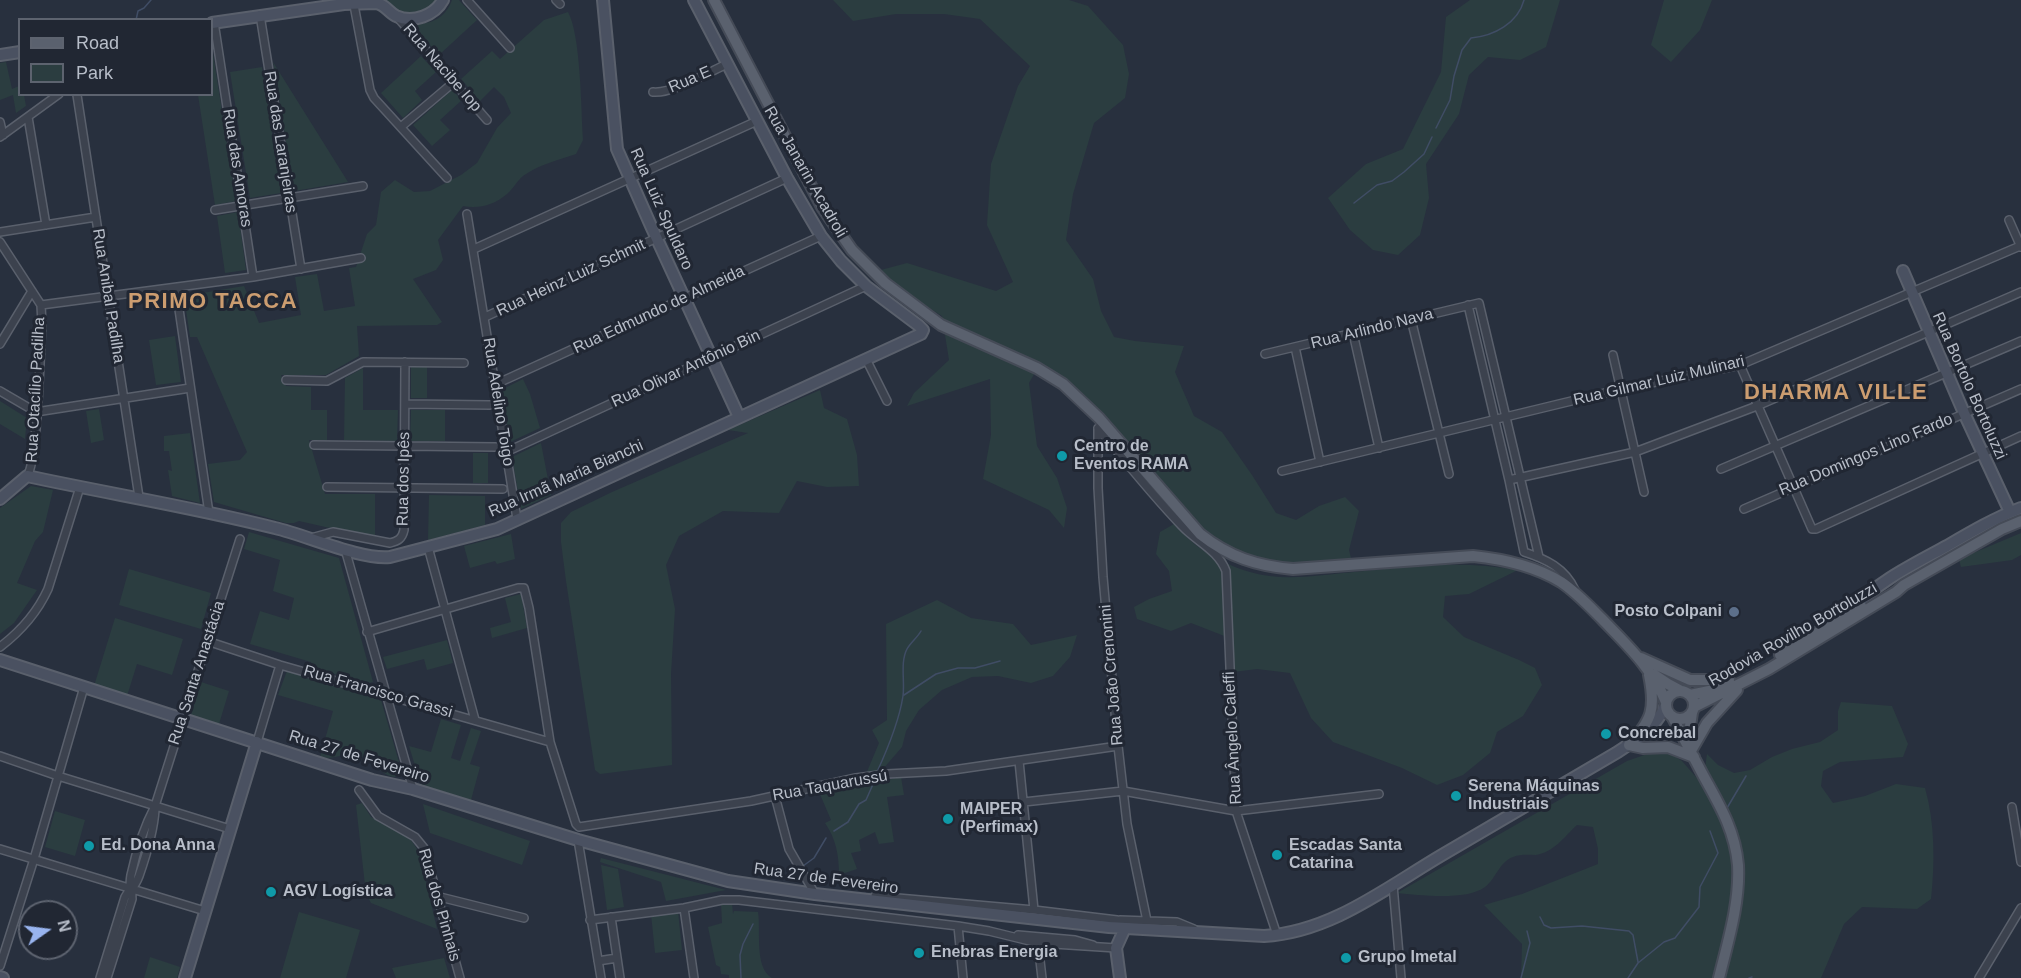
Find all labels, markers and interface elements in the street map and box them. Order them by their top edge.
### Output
legend [18,18,213,96]
street label: Rua Nacibe Iop [399,20,485,116]
text: Road [76,33,119,53]
street label: Rua E [666,62,714,98]
text: Park [76,63,113,83]
street label: Rua das Laranjeiras [259,70,301,214]
street label: Rua Janarin Acadroli [760,103,850,241]
street label: Rua das Amoras [218,108,256,228]
street label: Rua Luiz Spuldaro [625,145,697,273]
street label: Rua Anibal Padilha [88,227,128,365]
street label: Rua Heinz Luiz Schmit [494,235,648,321]
street label: Rua Edmundo de Almeida [570,262,748,358]
district label: PRIMO TACCA [128,289,298,315]
street label: Rua Arlindo Nava [1309,305,1435,353]
street label: Rua Bortolo Bortoluzzi [1928,309,2010,463]
street label: Rua Otacílio Padilha [23,317,49,463]
street label: Rua Olivar Antônio Bin [609,326,763,412]
street label: Rua Adelino Toigo [478,336,518,468]
street label: Rua Gilmar Luiz Mulinari [1572,352,1746,410]
district label: DHARMA VILLE [1744,380,1928,406]
street label: Rua Domingos Lino Fardo [1776,410,1956,500]
street label: Rua dos Ipês [394,432,414,526]
street label: Rua Irmã Maria Bianchi [486,436,646,522]
place label: Centro de Eventos RAMA [1074,437,1189,475]
marker: Centro de Eventos RAMA [1055,449,1069,463]
street label: Rodovia Rovilho Bortoluzzi [1705,579,1881,691]
street label: Rua Santa Anastácia [165,599,229,747]
place label: Posto Colpani [1614,602,1722,622]
street label: Rua João Crenonini [1096,604,1128,746]
marker: Posto Colpani [1727,605,1741,619]
street label: Rua Francisco Grassi [301,662,455,722]
street label: Rua Ângelo Caleffi [1220,671,1246,805]
place label: Concrebal [1618,724,1696,744]
street label: Rua 27 de Fevereiro [286,726,432,788]
marker: Concrebal [1599,727,1613,741]
street label: Rua Taquarussú [771,766,889,806]
place label: Serena Máquinas Industriais [1468,777,1600,815]
marker: Serena Máquinas Industriais [1449,789,1463,803]
place label: MAIPER (Perfimax) [960,800,1038,838]
marker: MAIPER (Perfimax) [941,812,955,826]
place label: Ed. Dona Anna [101,836,215,856]
place label: Escadas Santa Catarina [1289,836,1402,874]
marker: Ed. Dona Anna [82,839,96,853]
street label: Rua dos Pinhais [414,846,464,964]
marker: Escadas Santa Catarina [1270,848,1284,862]
street label: Rua 27 de Fevereiro [752,859,900,899]
place label: AGV Logística [283,882,392,902]
marker: AGV Logística [264,885,278,899]
north arrow [18,900,78,960]
text: N [54,918,74,934]
place label: Enebras Energia [931,943,1057,963]
marker: Enebras Energia [912,946,926,960]
place label: Grupo Imetal [1358,948,1457,968]
marker: Grupo Imetal [1339,951,1353,965]

